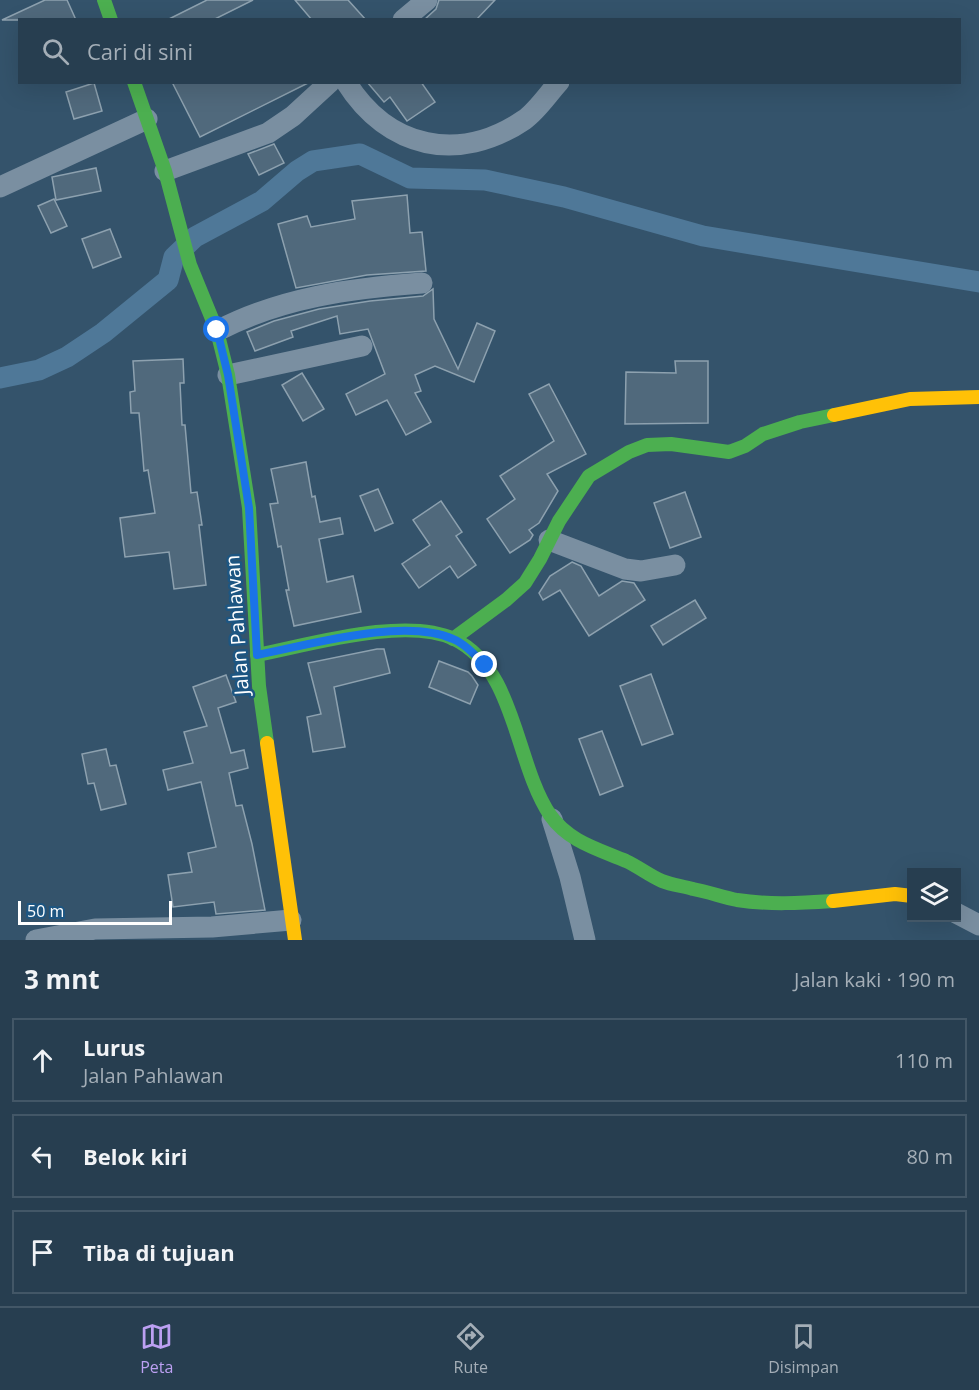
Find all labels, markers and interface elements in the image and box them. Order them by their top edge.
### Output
search box [18,18,961,84]
icon: search [39,35,72,68]
text: Cari di sini [87,36,193,66]
route start [203,316,229,342]
street label: Jalan Pahlawan [218,554,255,698]
route end [471,651,497,677]
map controls [907,868,961,922]
button: layers [907,868,961,922]
scale bar [18,898,172,926]
text: 50 m [27,900,64,922]
text: 3 mnt [24,961,100,997]
text: Jalan kaki · 190 m [794,966,955,993]
text: Lurus [83,1032,145,1062]
icon: ahead [26,1044,59,1077]
text: 110 m [895,1047,953,1074]
text: Jalan Pahlawan [83,1062,224,1089]
icon: left [26,1140,59,1173]
text: Belok kiri [83,1141,188,1171]
text: 80 m [906,1143,953,1170]
icon: arrive [26,1236,59,1269]
text: Tiba di tujuan [83,1237,235,1267]
tab: Peta [140,1320,173,1378]
tab: Rute [454,1320,488,1378]
tab: Disimpan [768,1320,839,1378]

